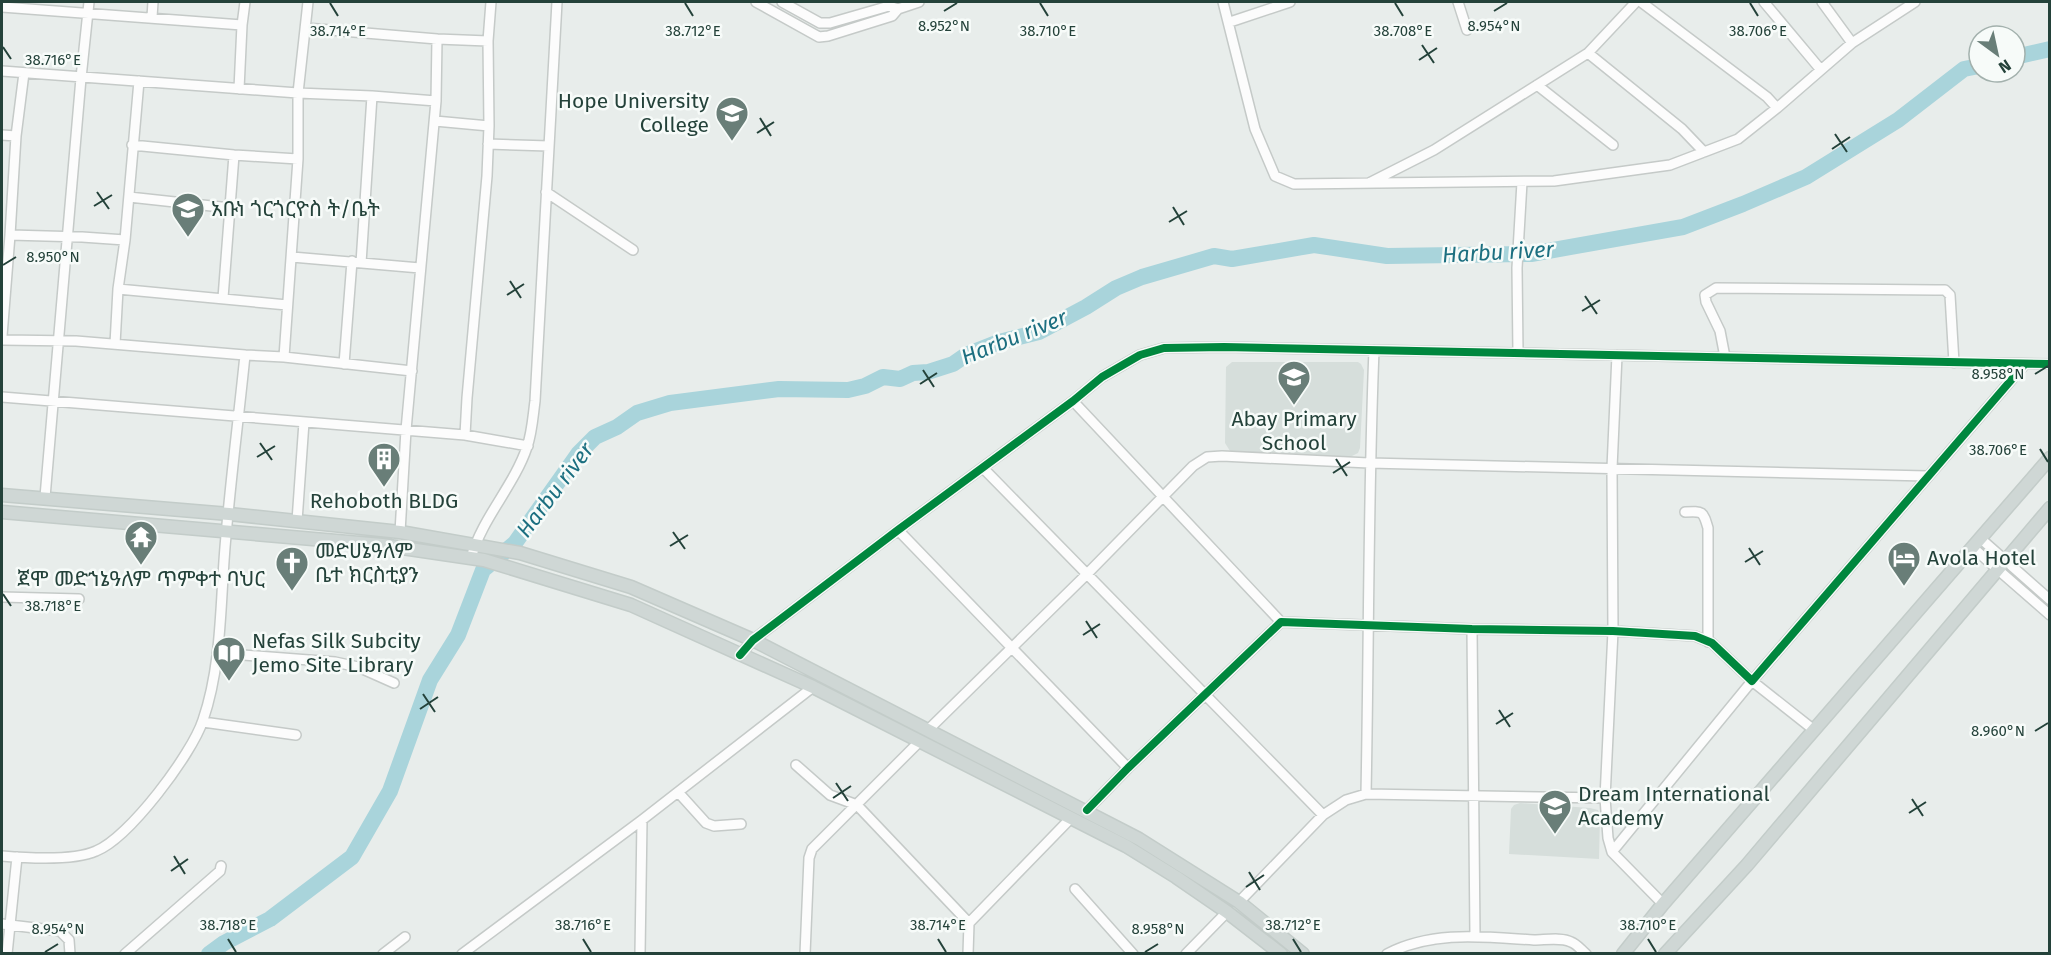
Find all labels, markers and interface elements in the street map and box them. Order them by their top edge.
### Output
text: 8.952°N [918,17,970,35]
text: 8.954°N [1468,17,1520,35]
text: 38.714°E [310,22,366,40]
text: 38.712°E [665,22,721,40]
text: 38.710°E [1020,22,1076,40]
text: 38.708°E [1374,22,1432,40]
text: 38.706°E [1729,22,1787,40]
north arrow [1967,24,2027,84]
text: 38.716°E [25,51,81,69]
text: N [1995,55,2015,77]
place label: Hope University College [558,88,710,138]
school or university icon: Hope University College [714,95,750,142]
school or university icon: አቡነ ጎርጎርዮስ ት/ቤት [170,191,206,238]
place label: አቡነ ጎርጎርዮስ ት/ቤት [211,196,380,222]
water label: Harbu river [1442,236,1555,268]
text: 8.950°N [26,248,80,266]
water label: Harbu river [957,303,1071,370]
school or university icon: Abay Primary School [1276,359,1312,406]
text: 8.958°N [1971,365,2025,383]
place label: Abay Primary School [1232,406,1357,456]
water label: Harbu river [511,437,600,543]
building icon: Rehoboth BLDG [366,441,402,488]
text: 38.706°E [1969,441,2027,459]
place label: Rehoboth BLDG [310,488,458,514]
temple icon: ጀሞ መድኀኔዓለም ጥምቀተ ባህር [123,519,159,566]
place label: መድሀኔዓለም ቤተ ክርስቲያን [315,538,419,588]
hotel icon: Avola Hotel [1886,540,1922,587]
church icon: መድሀኔዓለም ቤተ ክርስቲያን [274,545,310,592]
place label: Avola Hotel [1927,545,2036,571]
place label: ጀሞ መድኀኔዓለም ጥምቀተ ባህር [17,566,265,592]
text: 38.718°E [25,597,81,615]
place label: Nefas Silk Subcity Jemo Site Library [252,628,421,678]
library icon: Nefas Silk Subcity Jemo Site Library [211,635,247,682]
text: 8.960°N [1971,722,2025,740]
place label: Dream International Academy [1578,781,1770,831]
school or university icon: Dream International Academy [1537,788,1573,835]
text: 38.718°E [200,916,256,934]
text: 38.716°E [555,916,611,934]
text: 38.714°E [910,916,966,934]
text: 38.712°E [1265,916,1321,934]
text: 38.710°E [1620,916,1676,934]
text: 8.954°N [32,920,84,938]
text: 8.958°N [1131,920,1185,938]

